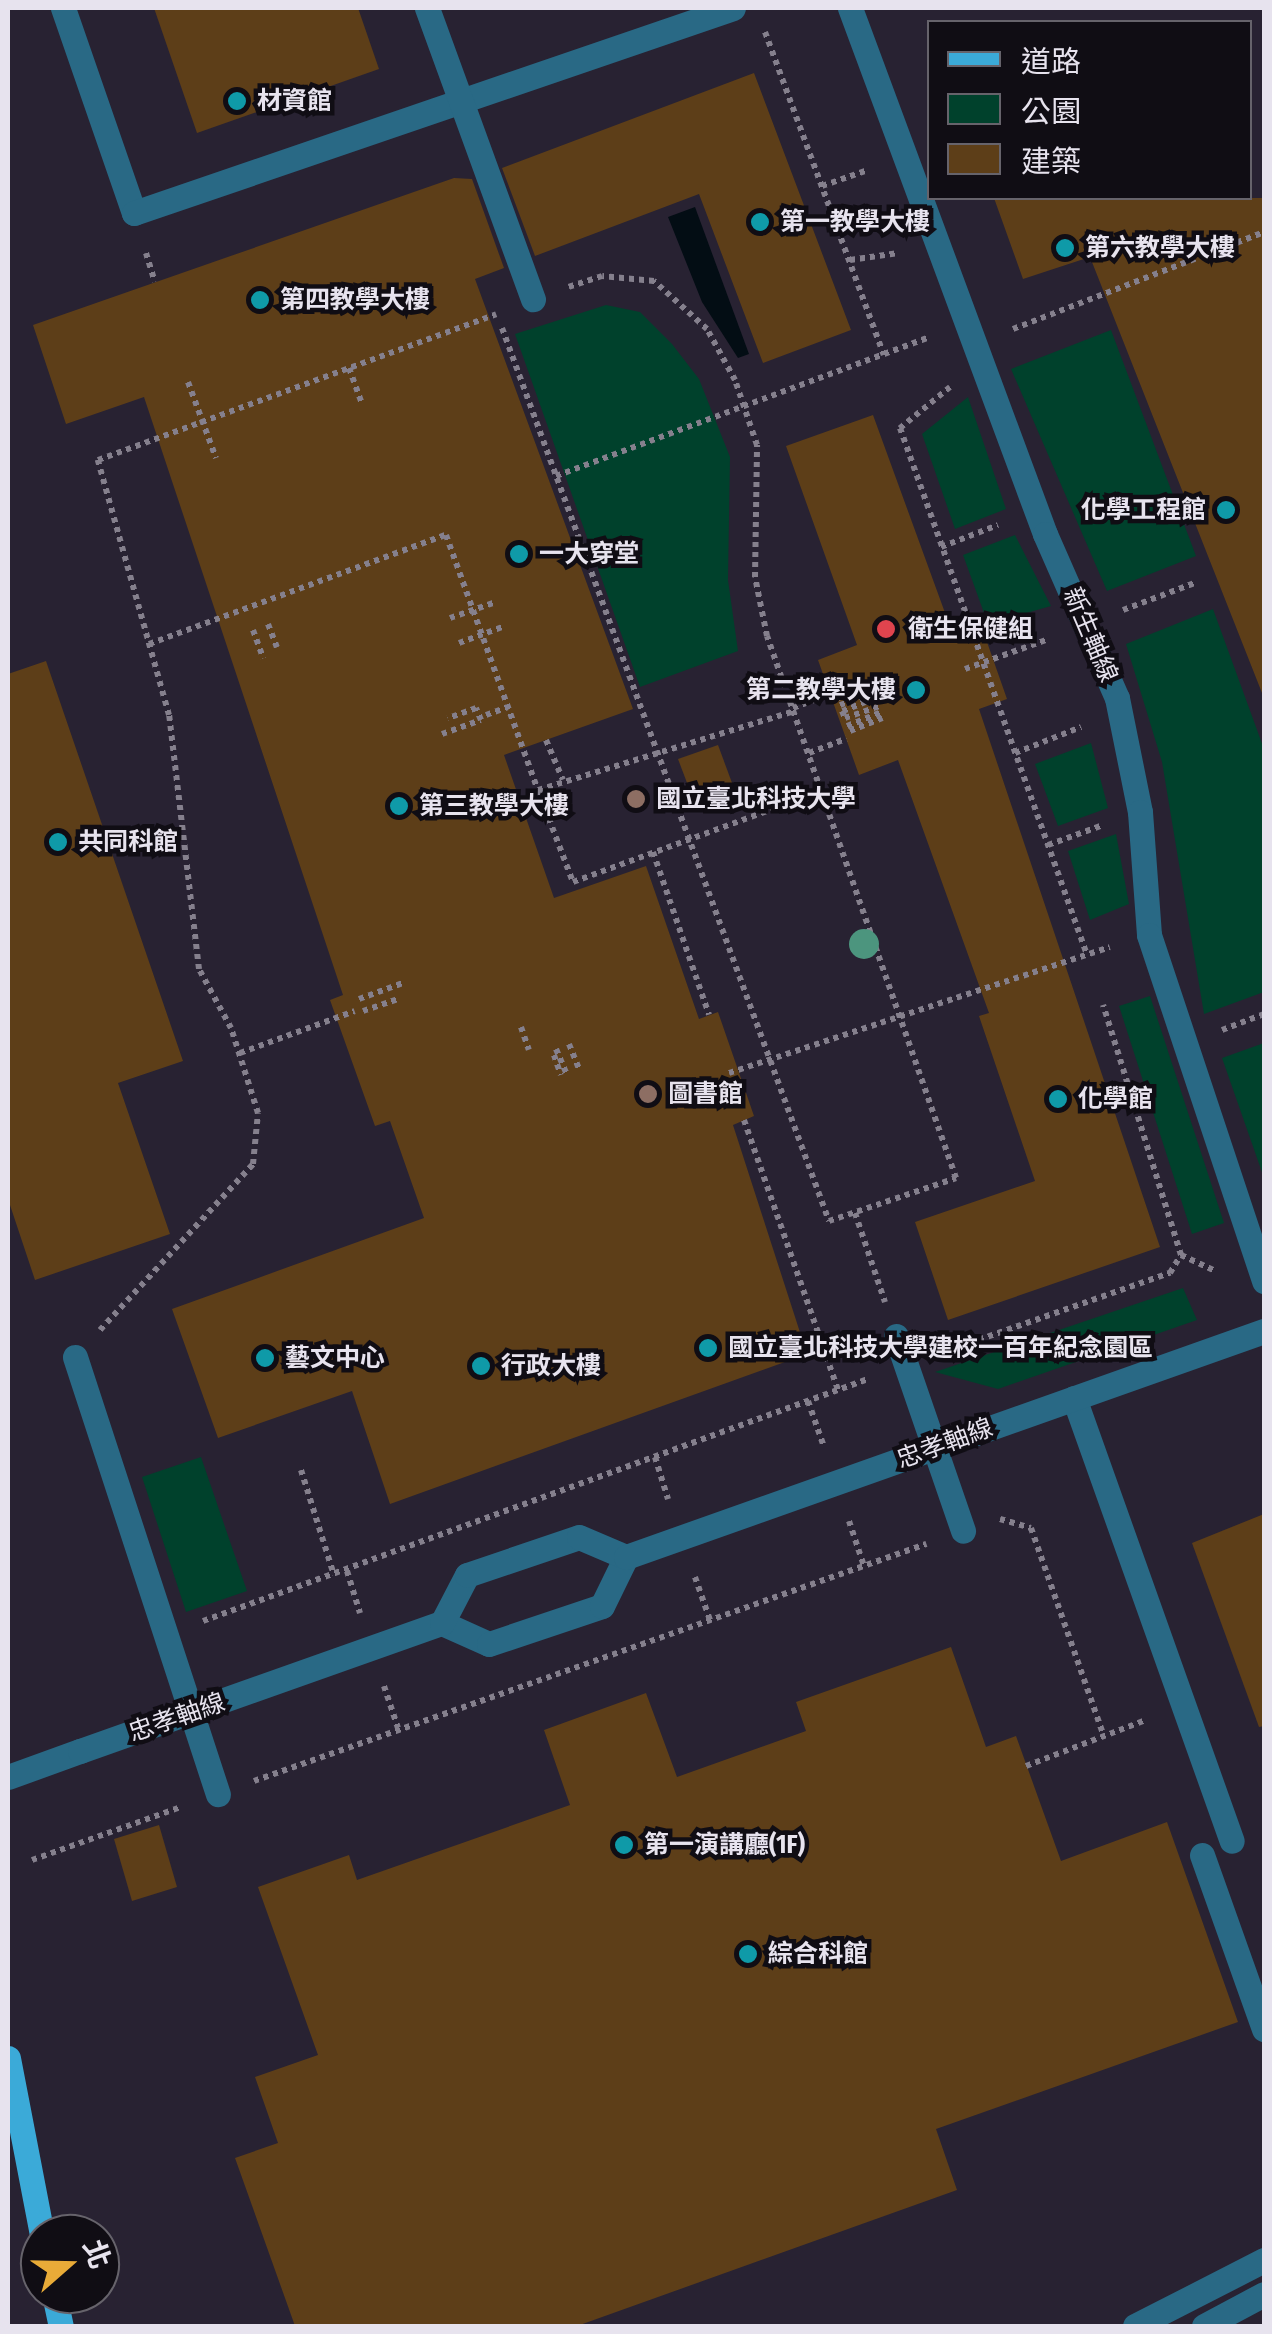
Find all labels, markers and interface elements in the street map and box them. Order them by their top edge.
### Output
legend [927,20,1252,200]
text: 道路 [1021,44,1081,80]
place label: 材資館 [257,86,332,116]
marker: 材資館 [226,90,248,112]
text: 公園 [1021,94,1081,130]
text: 建築 [1021,144,1081,180]
place label: 第一教學大樓 [780,207,930,237]
marker: 第一教學大樓 [749,211,771,233]
place label: 第六教學大樓 [1085,233,1235,263]
marker: 第六教學大樓 [1054,237,1076,259]
place label: 第四教學大樓 [280,285,430,315]
marker: 第四教學大樓 [249,289,271,311]
place label: 化學工程館 [1081,495,1206,525]
marker: 化學工程館 [1215,499,1237,521]
place label: 一大穿堂 [539,539,639,569]
marker: 一大穿堂 [508,543,530,565]
street label: 新生軸線 [1057,583,1123,687]
place label: 衛生保健組 [908,614,1033,644]
marker: 衛生保健組 [873,616,899,642]
place label: 第二教學大樓 [746,675,896,705]
marker: 第二教學大樓 [905,679,927,701]
place label: 國立臺北科技大學 [656,784,856,814]
marker: 國立臺北科技大學 [625,788,647,810]
place label: 第三教學大樓 [419,791,569,821]
marker: 第三教學大樓 [388,795,410,817]
place label: 共同科館 [78,827,178,857]
marker: 共同科館 [47,831,69,853]
place label: 圖書館 [668,1079,743,1109]
marker: 圖書館 [637,1083,659,1105]
place label: 化學館 [1078,1084,1153,1114]
marker: 化學館 [1047,1088,1069,1110]
place label: 國立臺北科技大學建校一百年紀念園區 [728,1333,1153,1363]
marker: 國立臺北科技大學建校一百年紀念園區 [697,1337,719,1359]
place label: 藝文中心 [285,1343,385,1373]
marker: 藝文中心 [254,1347,276,1369]
place label: 行政大樓 [501,1351,601,1381]
marker: 行政大樓 [470,1355,492,1377]
street label: 忠孝軸線 [893,1413,997,1475]
street label: 忠孝軸線 [125,1688,229,1748]
place label: 第一演講廳(1F) [644,1830,805,1860]
marker: 第一演講廳(1F) [613,1834,635,1856]
place label: 綜合科館 [768,1939,868,1969]
marker: 綜合科館 [737,1943,759,1965]
north arrow [20,2214,120,2314]
text: 北 [76,2235,117,2273]

